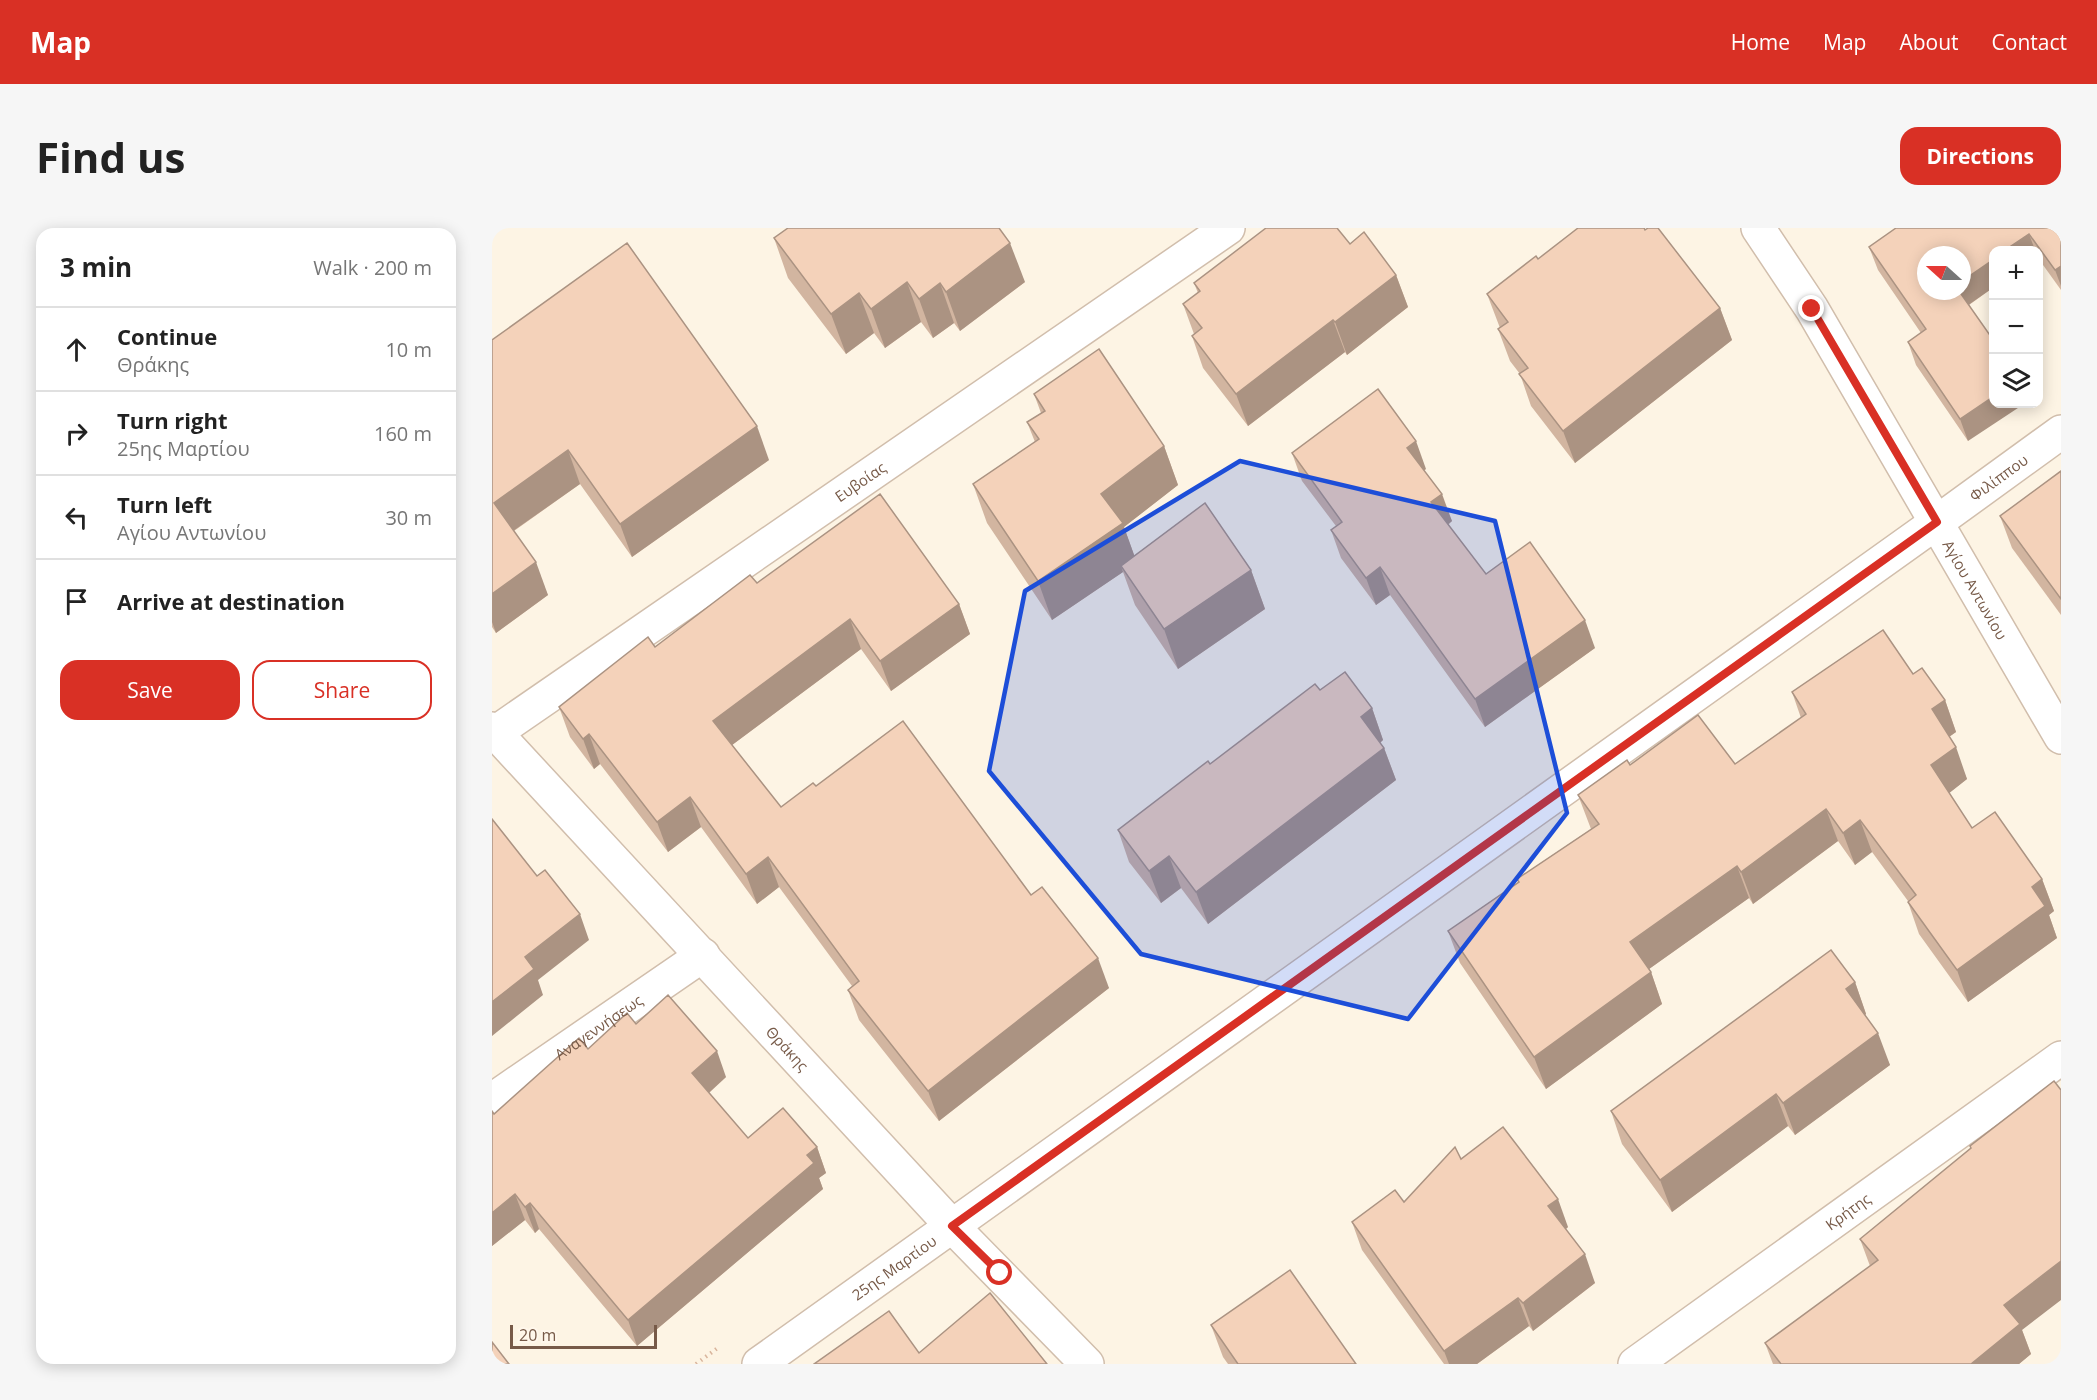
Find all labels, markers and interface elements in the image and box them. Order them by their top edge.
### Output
text: Map [30,23,91,61]
text: Home [1731,28,1790,56]
text: Map [1823,28,1866,56]
text: About [1899,28,1959,56]
text: Contact [1992,28,2067,56]
button: Directions [1900,127,2061,185]
text: Find us [36,128,185,185]
north arrow [1917,246,1971,300]
map controls [1989,246,2043,408]
button: + [1989,246,2043,300]
text: 3 min [60,249,132,285]
text: Walk · 200 m [313,254,432,281]
route end [1798,295,1824,321]
button: − [1989,300,2043,354]
text: Continue [117,321,217,351]
icon: ahead [60,333,93,366]
text: 10 m [385,336,432,363]
text: Θράκης [117,351,189,378]
button: layers [1989,354,2043,408]
text: Turn right [117,405,228,435]
icon: right [60,417,93,450]
text: 160 m [374,420,432,447]
text: 25ης Μαρτίου [117,435,250,462]
street label: Φιλίππου [1965,449,2032,505]
street label: Ευβοίας [831,457,889,506]
text: Turn left [117,489,212,519]
icon: left [60,501,93,534]
text: 30 m [385,504,432,531]
text: Αγίου Αντωνίου [117,519,266,546]
street label: Αγίου Αντωνίου [1938,536,2012,643]
icon: arrive [60,585,93,618]
text: Arrive at destination [117,586,345,616]
button: Save [60,660,240,720]
button: Share [252,660,432,720]
street label: Αναγεννήσεως [550,990,646,1064]
street label: Θράκης [762,1022,813,1075]
street label: Κρήτης [1821,1188,1874,1234]
street label: 25ης Μαρτίου [848,1230,940,1305]
route start [986,1259,1012,1285]
scale bar [510,1322,657,1350]
text: 20 m [519,1324,556,1346]

